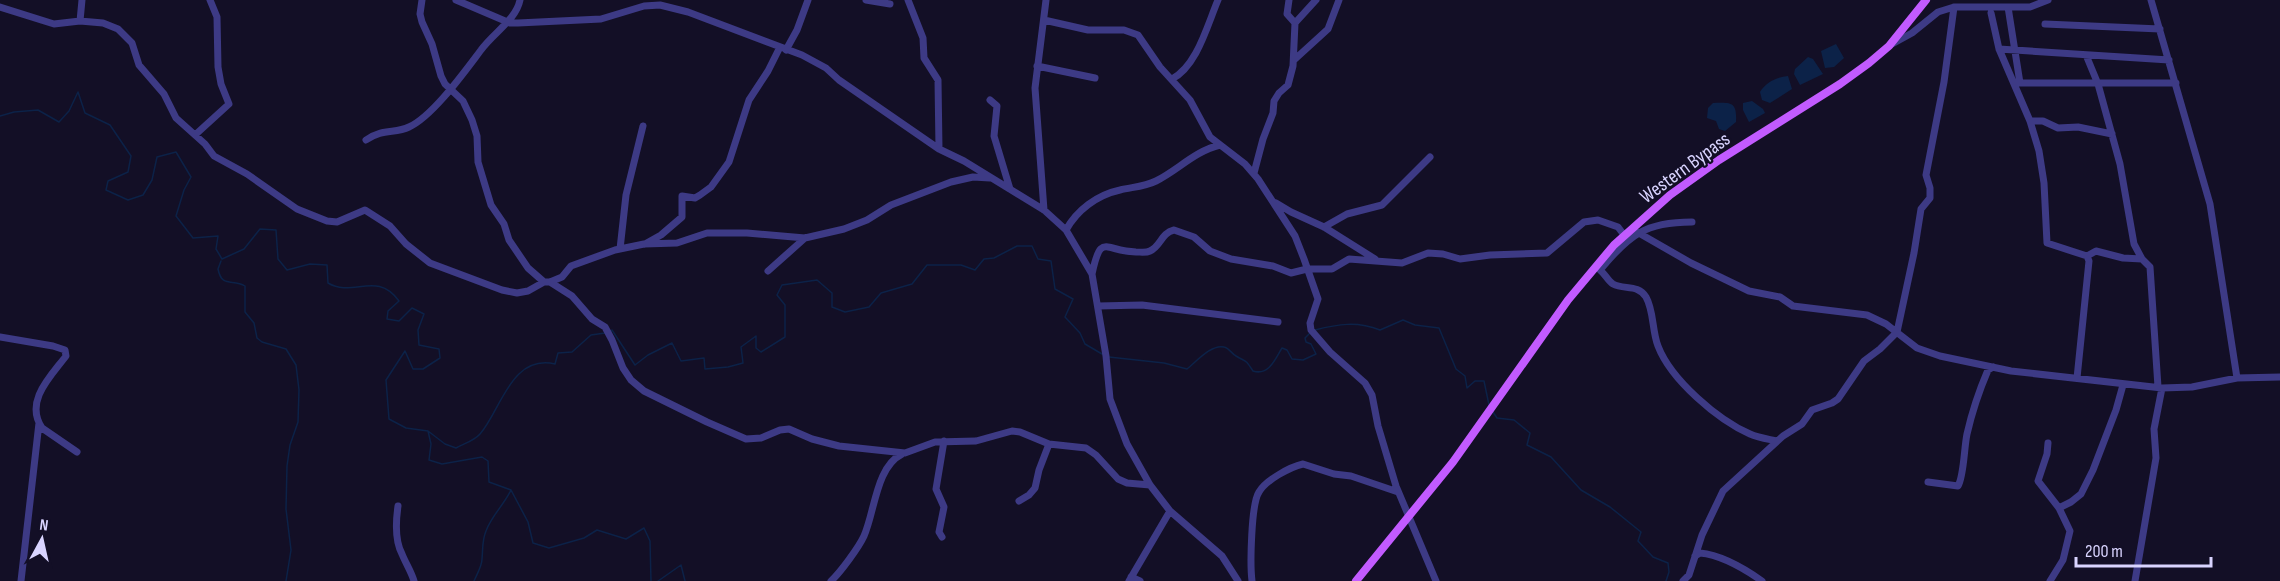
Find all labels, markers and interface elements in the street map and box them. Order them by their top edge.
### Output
street label: Western Bypass [1635,127,1735,209]
north arrow [12,509,72,569]
text: N [38,516,49,536]
scale bar [2076,530,2211,568]
text: 200 m [2085,541,2123,562]

